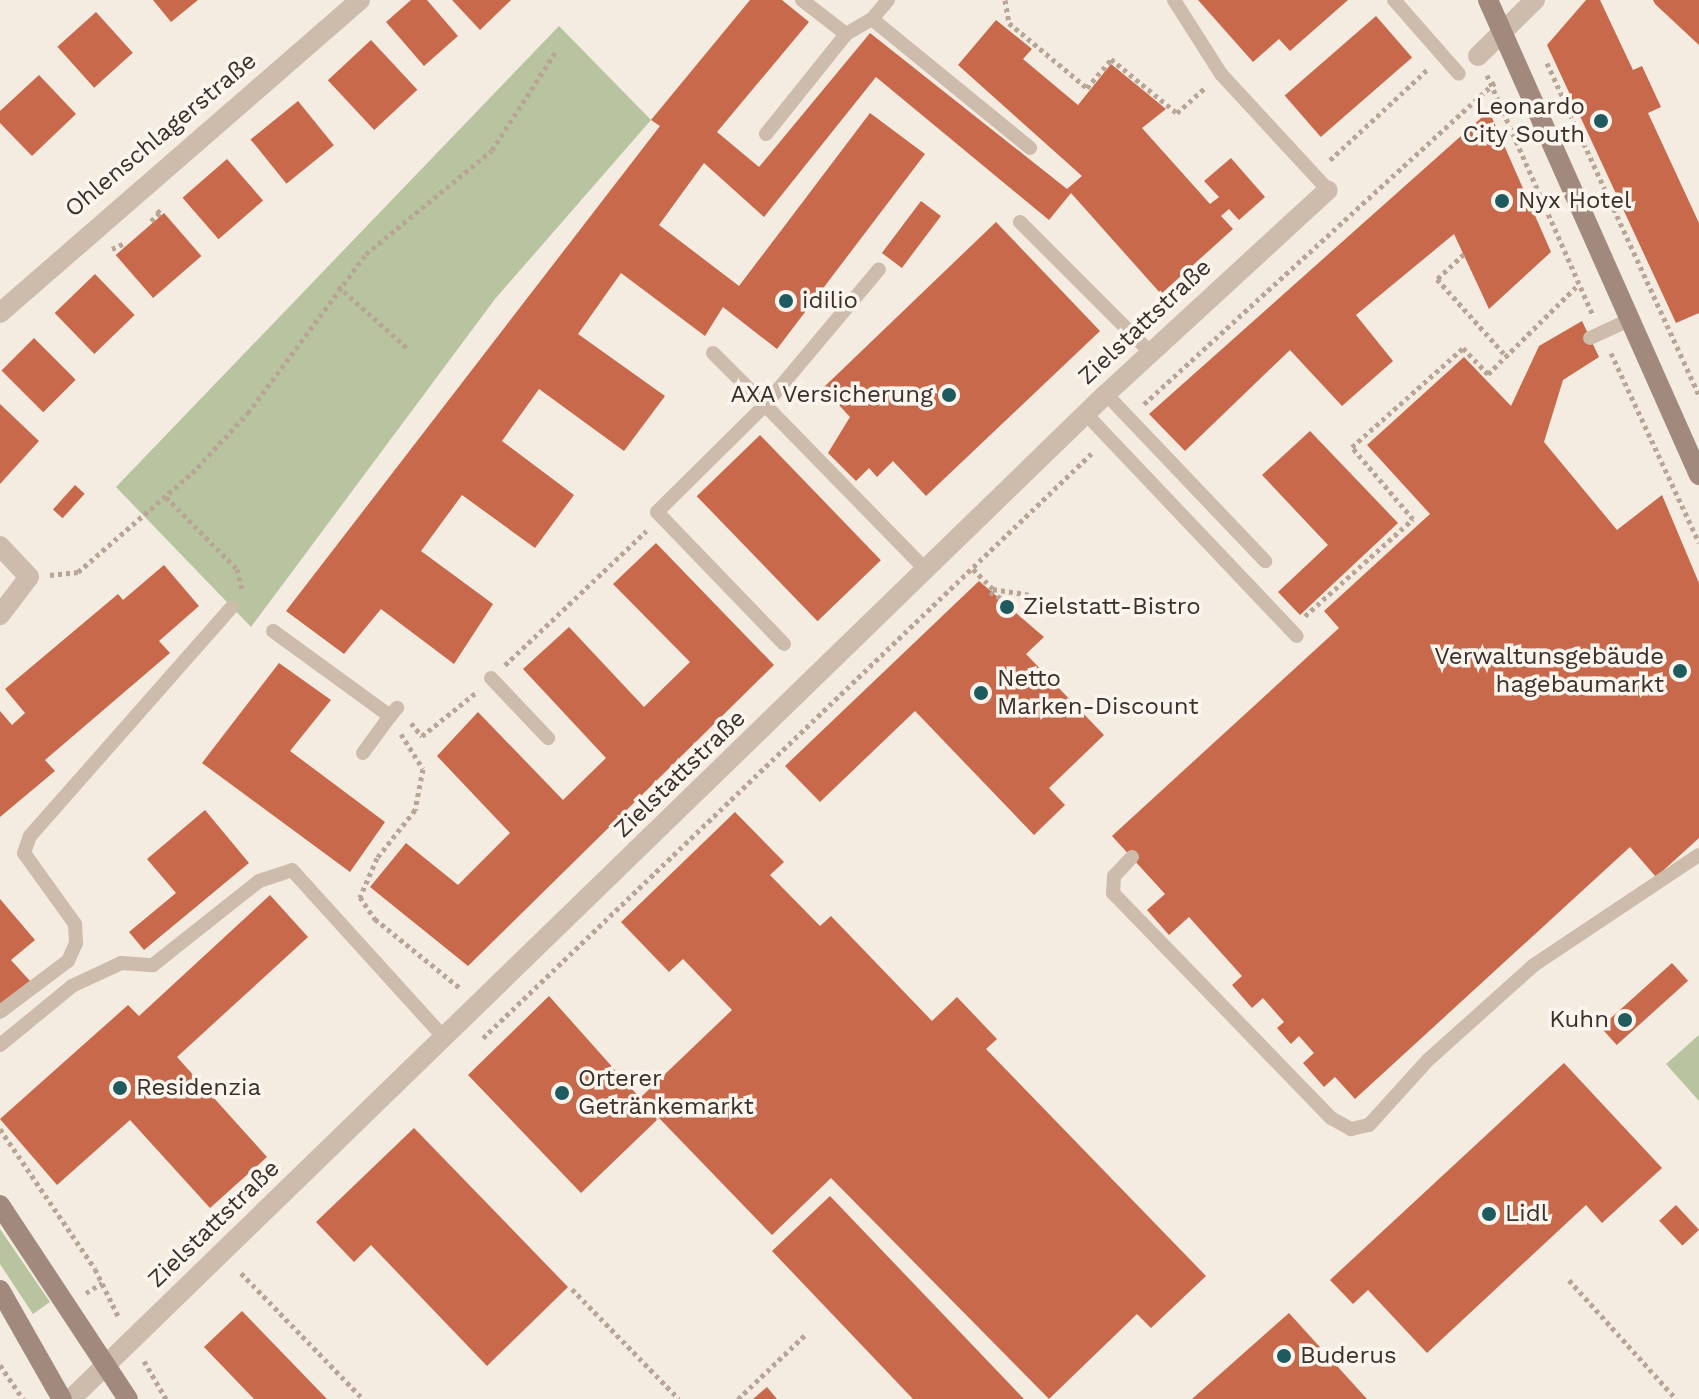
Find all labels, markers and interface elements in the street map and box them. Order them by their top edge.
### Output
street label: Ohlenschlagerstraße [59,47,263,223]
place label: Leonardo City South [1462,93,1585,149]
marker: Leonardo City South [1592,112,1610,130]
place label: Nyx Hotel [1518,187,1632,215]
marker: Nyx Hotel [1493,192,1511,210]
street label: Zielstattstraße [1072,253,1218,391]
place label: idilio [802,287,858,315]
marker: idilio [777,292,795,310]
place label: AXA Versicherung [729,381,933,409]
marker: AXA Versicherung [940,386,958,404]
place label: Zielstatt-Bistro [1023,593,1201,621]
marker: Zielstatt-Bistro [998,598,1016,616]
place label: Verwaltunsgebäude hagebaumarkt [1434,643,1664,699]
marker: Verwaltunsgebäude hagebaumarkt [1671,662,1689,680]
place label: Netto Marken-Discount [997,665,1198,721]
marker: Netto Marken-Discount [972,684,990,702]
street label: Zielstattstraße [608,704,752,844]
place label: Kuhn [1549,1006,1609,1034]
marker: Kuhn [1616,1011,1634,1029]
place label: Orterer Getränkemarkt [578,1065,754,1121]
place label: Residenzia [136,1074,261,1102]
marker: Residenzia [111,1079,129,1097]
marker: Orterer Getränkemarkt [553,1084,571,1102]
street label: Zielstattstraße [142,1154,286,1294]
place label: Lidl [1505,1200,1548,1228]
marker: Lidl [1480,1205,1498,1223]
place label: Buderus [1300,1342,1397,1370]
marker: Buderus [1275,1347,1293,1365]

